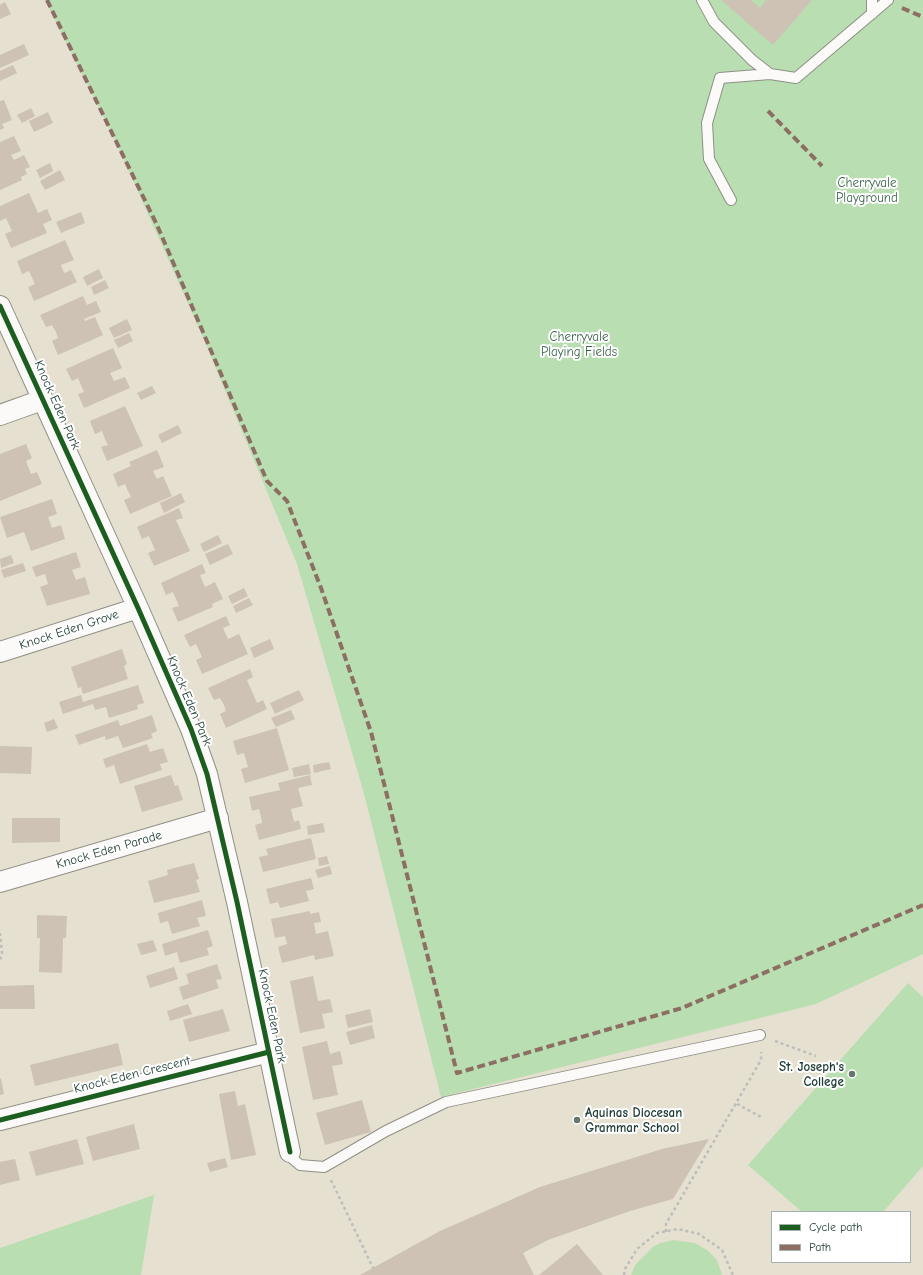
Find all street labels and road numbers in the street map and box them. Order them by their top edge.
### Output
street label: Knock Eden Park [30,358,84,452]
street label: Knock Eden Grove [17,607,121,653]
street label: Knock Eden Park [163,654,215,748]
street label: Knock Eden Parade [54,827,164,873]
street label: Knock Eden Park [254,967,290,1065]
street label: Knock Eden Crescent [72,1053,192,1097]

